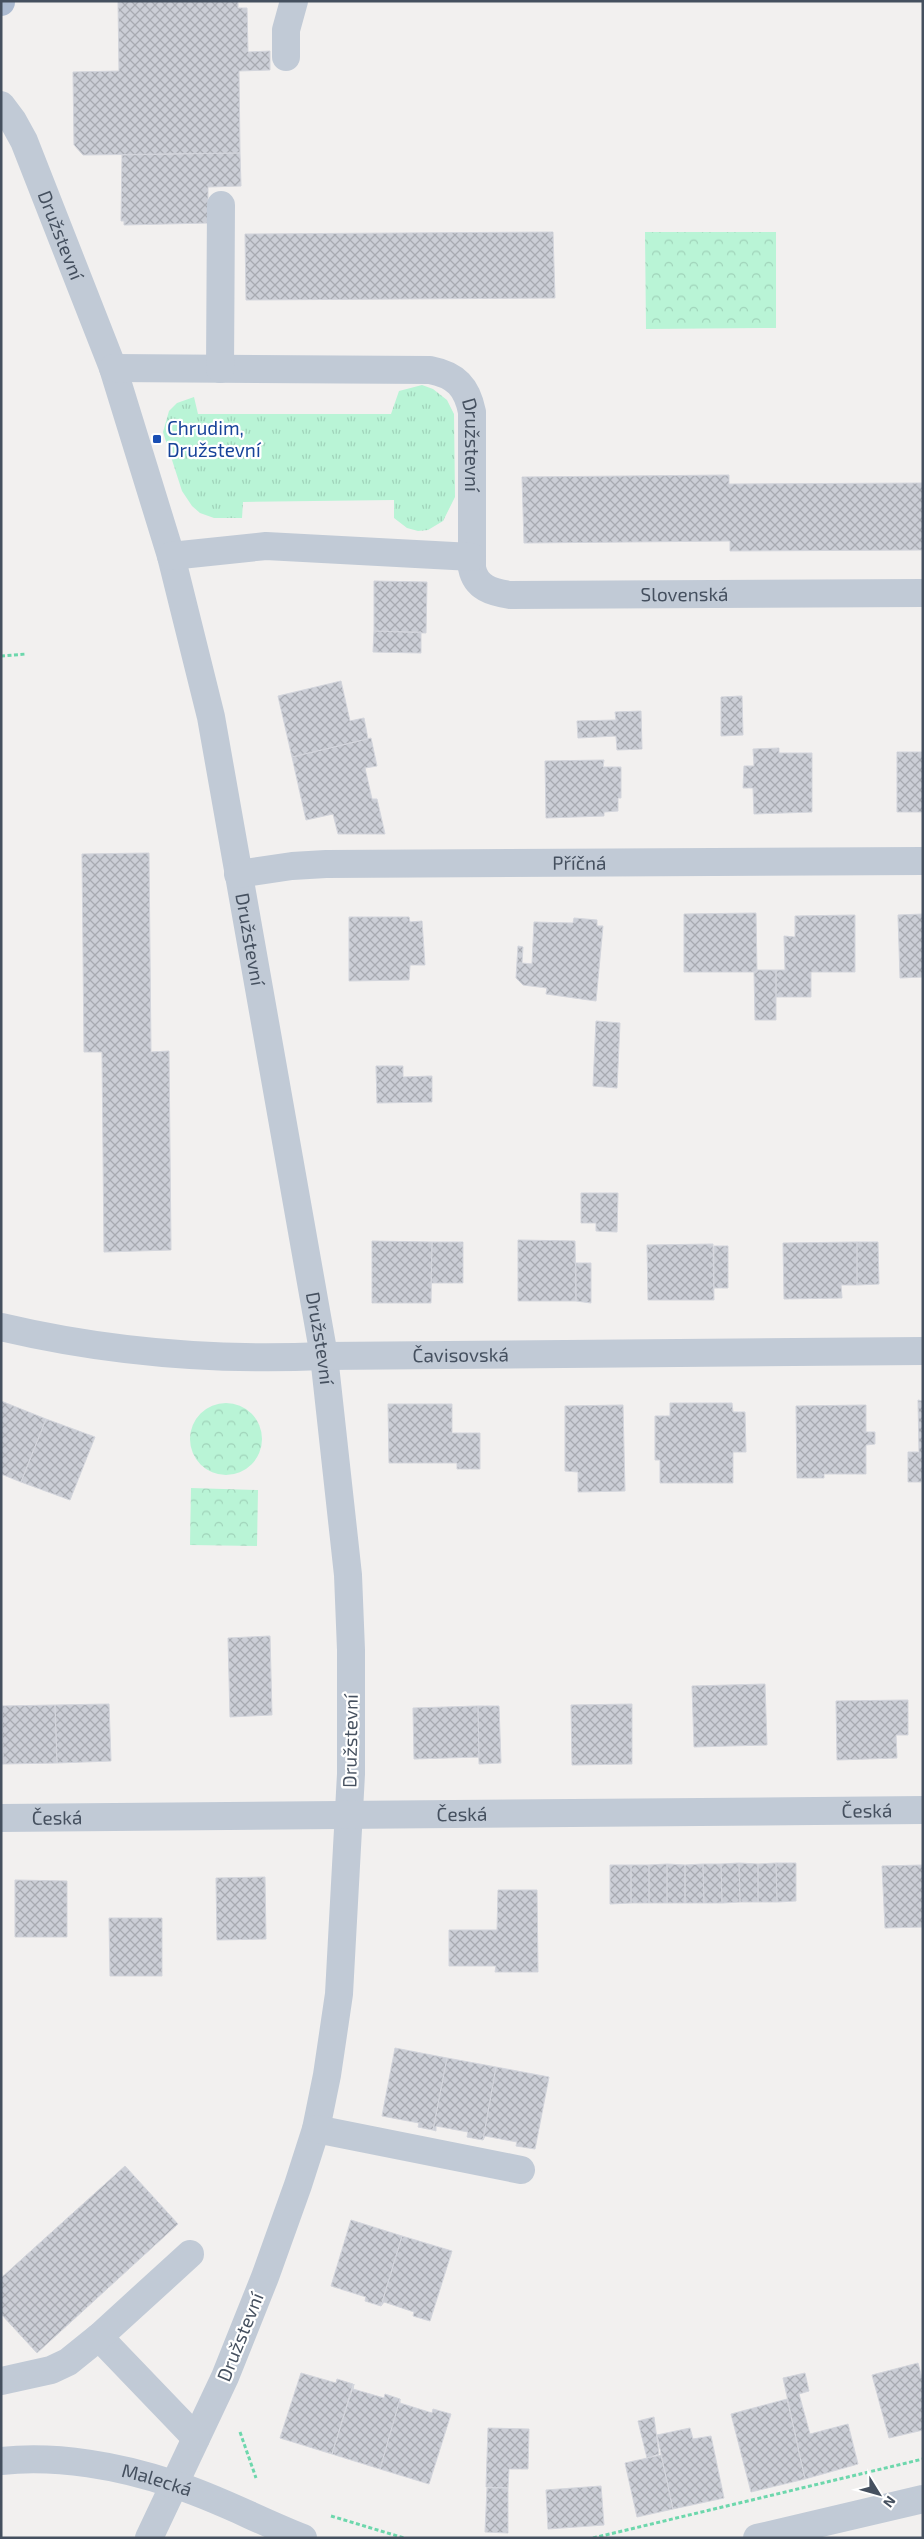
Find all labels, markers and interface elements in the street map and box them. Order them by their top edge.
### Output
street label: Družstevní [34,187,90,284]
street label: Družstevní [458,395,484,493]
place label: Chrudim, Družstevní [167,416,262,461]
marker: Chrudim, Družstevní [151,433,163,445]
street label: Slovenská [640,582,729,605]
street label: Příčná [552,851,607,874]
street label: Družstevní [231,891,271,989]
street label: Družstevní [302,1290,339,1387]
street label: Čavisovská [412,1342,509,1366]
street label: Družstevní [337,1693,362,1788]
street label: Česká [841,1798,892,1822]
street label: Česká [436,1802,487,1825]
street label: Česká [31,1805,82,1829]
street label: Družstevní [211,2288,268,2385]
street label: Malecká [119,2458,195,2501]
north arrow [854,2469,904,2519]
text: N [880,2493,900,2511]

